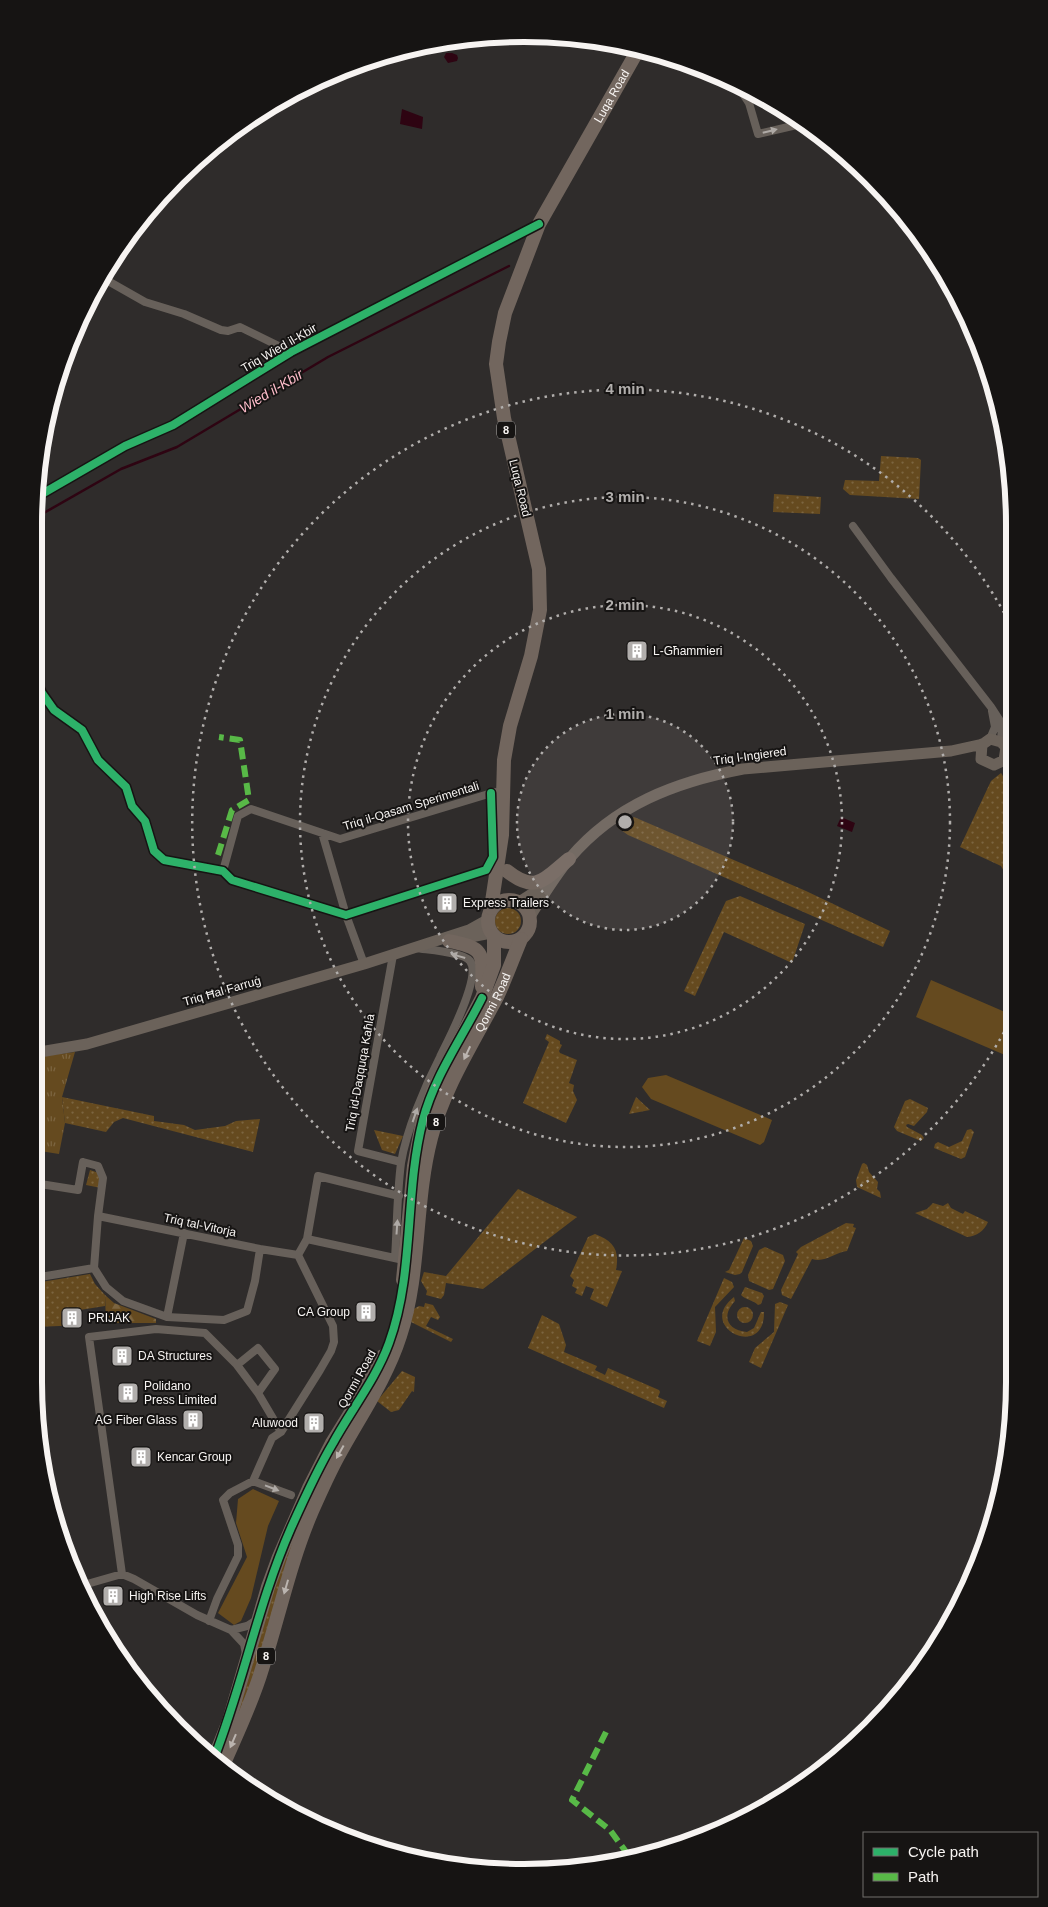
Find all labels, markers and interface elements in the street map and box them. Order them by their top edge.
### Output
street label: Luqa Road [591,67,632,125]
one-way arrow [763,127,778,135]
street label: Triq Wied il-Kbir [239,321,319,375]
water label: Wied il-Kbir [236,365,307,416]
text: 4 min [605,380,645,397]
road number: 8 [497,422,515,438]
street label: Luqa Road [506,458,534,518]
text: 3 min [605,488,645,505]
text: 2 min [605,596,645,613]
building icon: L-Għammieri [625,639,649,663]
place label: L-Għammieri [653,644,722,658]
text: 1 min [605,705,645,722]
street label: Triq l-Ingiered [713,744,787,768]
street label: Triq il-Qasam Sperimentali [341,779,481,833]
centre of rings [616,813,634,831]
building icon: Express Trailers [435,891,459,915]
place label: Express Trailers [463,896,549,910]
one-way arrow [450,952,466,960]
street label: Qormi Road [472,971,514,1035]
street label: Triq Ħal Farruġ [181,973,263,1009]
street label: Triq id-Daqquqa Kaħla [343,1013,377,1133]
one-way arrow [463,1046,471,1060]
one-way arrow [411,1107,419,1122]
road number: 8 [427,1114,445,1130]
street label: Triq tal-Vitorja [162,1210,238,1240]
one-way arrow [393,1219,401,1235]
building icon: CA Group [354,1300,378,1324]
place label: CA Group [297,1305,350,1319]
building icon: PRIJAK [60,1306,84,1330]
place label: PRIJAK [88,1311,130,1325]
building icon: DA Structures [110,1344,134,1368]
street label: Qormi Road [335,1347,379,1411]
place label: DA Structures [138,1349,212,1363]
place label: Polidano Press Limited [144,1379,217,1407]
building icon: Polidano Press Limited [116,1381,140,1405]
building icon: AG Fiber Glass [181,1408,205,1432]
building icon: Aluwood [302,1411,326,1435]
place label: AG Fiber Glass [95,1413,177,1427]
place label: Aluwood [252,1416,298,1430]
building icon: Kencar Group [129,1445,153,1469]
one-way arrow [336,1445,344,1459]
place label: Kencar Group [157,1450,232,1464]
one-way arrow [265,1484,280,1492]
one-way arrow [282,1580,290,1595]
building icon: High Rise Lifts [101,1584,125,1608]
place label: High Rise Lifts [129,1589,206,1603]
road number: 8 [257,1648,275,1664]
one-way arrow [229,1734,237,1748]
legend [863,1832,1038,1897]
text: Cycle path [908,1843,979,1860]
text: Path [908,1868,939,1885]

